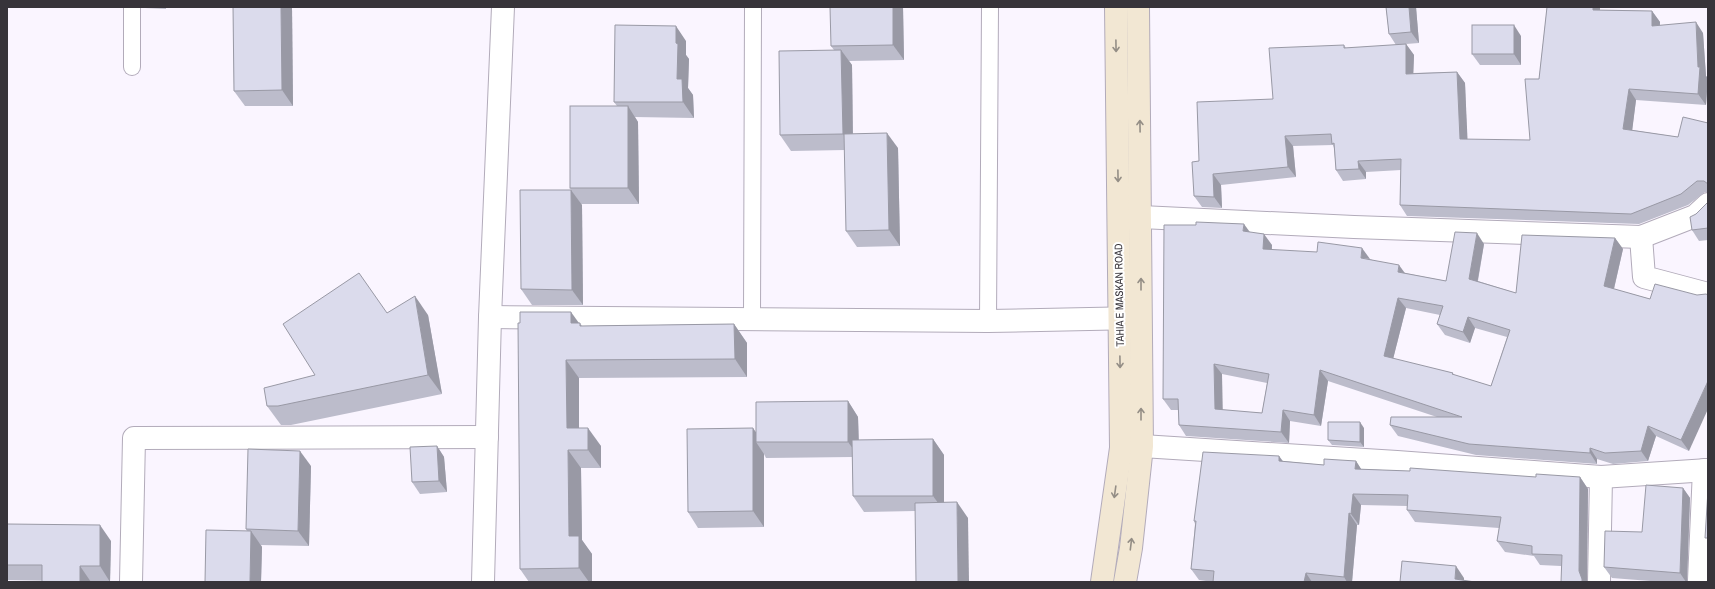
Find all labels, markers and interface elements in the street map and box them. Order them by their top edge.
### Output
one-way arrow [1112,39,1120,52]
one-way arrow [1136,120,1143,133]
one-way arrow [1114,169,1122,182]
street label: TAHIA E MASKAN ROAD [1111,243,1127,347]
one-way arrow [1137,278,1145,291]
one-way arrow [1116,355,1124,368]
one-way arrow [1137,408,1145,421]
one-way arrow [1111,485,1119,498]
one-way arrow [1127,537,1135,550]

